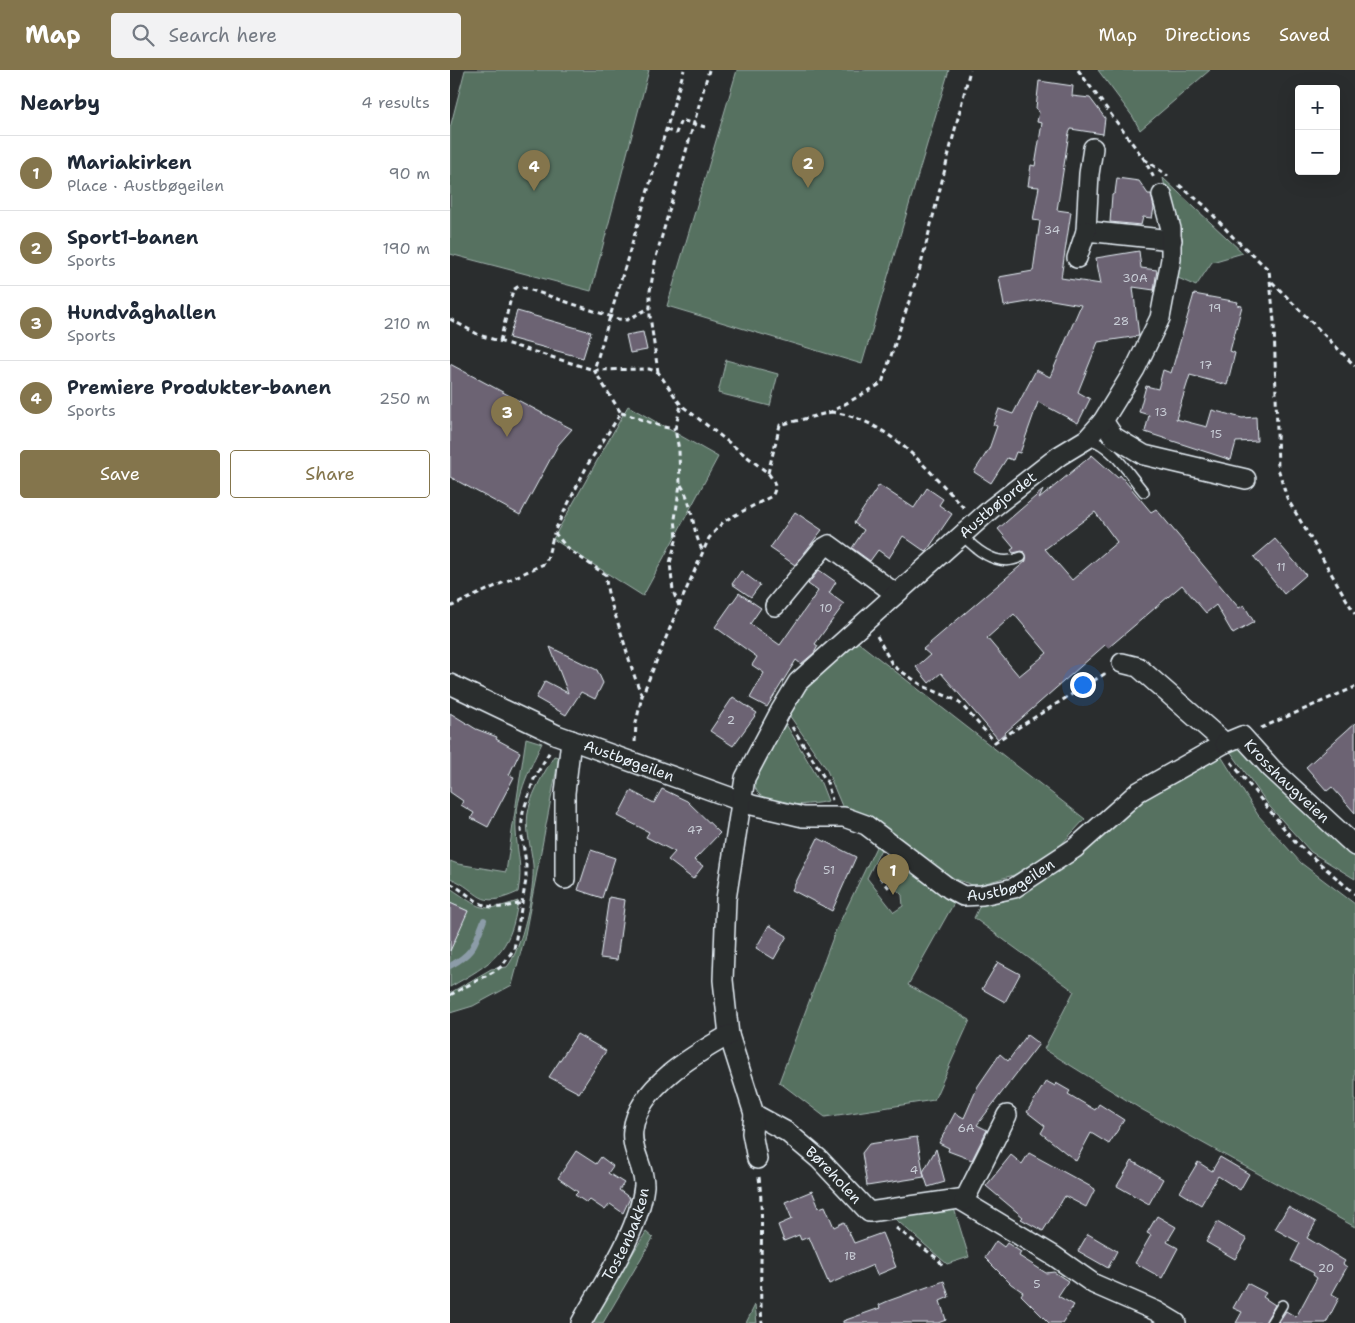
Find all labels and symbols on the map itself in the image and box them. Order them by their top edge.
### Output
pin: 2 [792,147,824,188]
pin: 4 [518,150,550,191]
house number: 34 [1044,222,1060,238]
house number: 30A [1122,270,1148,286]
house number: 19 [1209,300,1221,316]
house number: 28 [1113,313,1129,329]
house number: 17 [1200,357,1212,373]
pin: 3 [491,396,523,437]
house number: 13 [1155,404,1167,420]
house number: 15 [1210,426,1222,442]
street label: Austbøjordet [955,467,1041,543]
house number: 11 [1276,559,1286,575]
house number: 10 [819,600,833,616]
your location [1070,672,1096,698]
house number: 2 [727,712,735,728]
street label: Austbøgeilen [581,735,677,786]
street label: Krosshaugveien [1240,735,1334,827]
house number: 47 [687,822,703,838]
pin: 1 [877,854,909,895]
street label: Austbøgeilen [966,854,1058,906]
house number: 51 [823,862,835,878]
house number: 6A [958,1120,975,1136]
street label: Børeholen [801,1142,866,1208]
house number: 4 [910,1162,918,1178]
street label: Tostenbakken [598,1186,654,1285]
house number: 1B [844,1248,856,1264]
house number: 20 [1318,1260,1334,1276]
house number: 5 [1033,1276,1041,1292]

